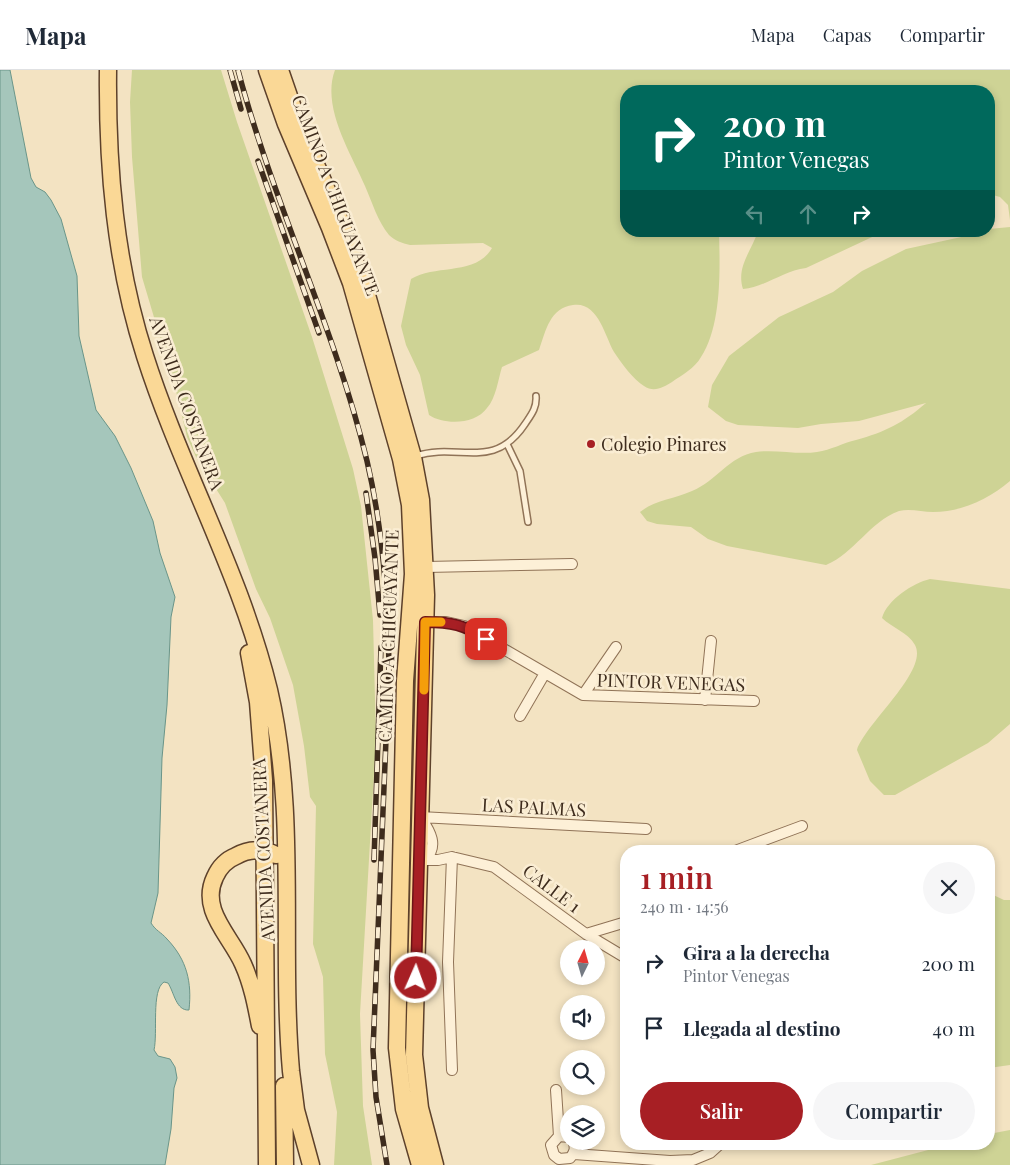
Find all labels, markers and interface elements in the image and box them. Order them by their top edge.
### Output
text: Mapa [25,19,86,51]
text: Mapa [751,23,795,47]
text: Capas [823,23,872,47]
text: Compartir [900,23,985,47]
street label: CAMINO A CHIGUAYANTE [287,91,385,299]
text: 200 m [723,99,826,146]
icon: right [640,105,705,170]
text: Pintor Venegas [723,144,869,174]
icon: left [741,200,769,228]
icon: ahead [794,200,822,228]
icon: right [847,200,875,228]
street label: AVENIDA COSTANERA [144,312,230,494]
place label: Colegio Pinares [601,432,727,456]
marker: Colegio Pinares [585,438,597,450]
street label: CAMINO A CHIGUAYANTE [372,529,404,743]
pin [465,618,507,660]
icon: arrive [472,625,500,653]
street label: PINTOR VENEGAS [596,667,746,697]
street label: AVENIDA COSTANERA [246,757,280,943]
street label: LAS PALMAS [481,792,587,822]
text: 1 min [640,857,713,897]
street label: CALLE 1 [518,858,586,918]
button: close [923,862,975,914]
text: 240 m · 14:56 [640,896,729,917]
text: Gira a la derecha [683,939,830,965]
north arrow [560,940,605,985]
map controls [560,940,605,1150]
icon: right [640,949,668,977]
text: 200 m [921,950,975,976]
position arrow [389,951,441,1003]
text: Pintor Venegas [683,965,790,986]
button: sound [560,995,605,1040]
icon: arrive [640,1014,668,1042]
text: Llegada al destino [683,1015,841,1041]
text: 40 m [933,1015,975,1041]
button: search [560,1050,605,1095]
button: Salir [640,1082,803,1140]
button: Compartir [813,1082,975,1140]
button: layers [560,1105,605,1150]

